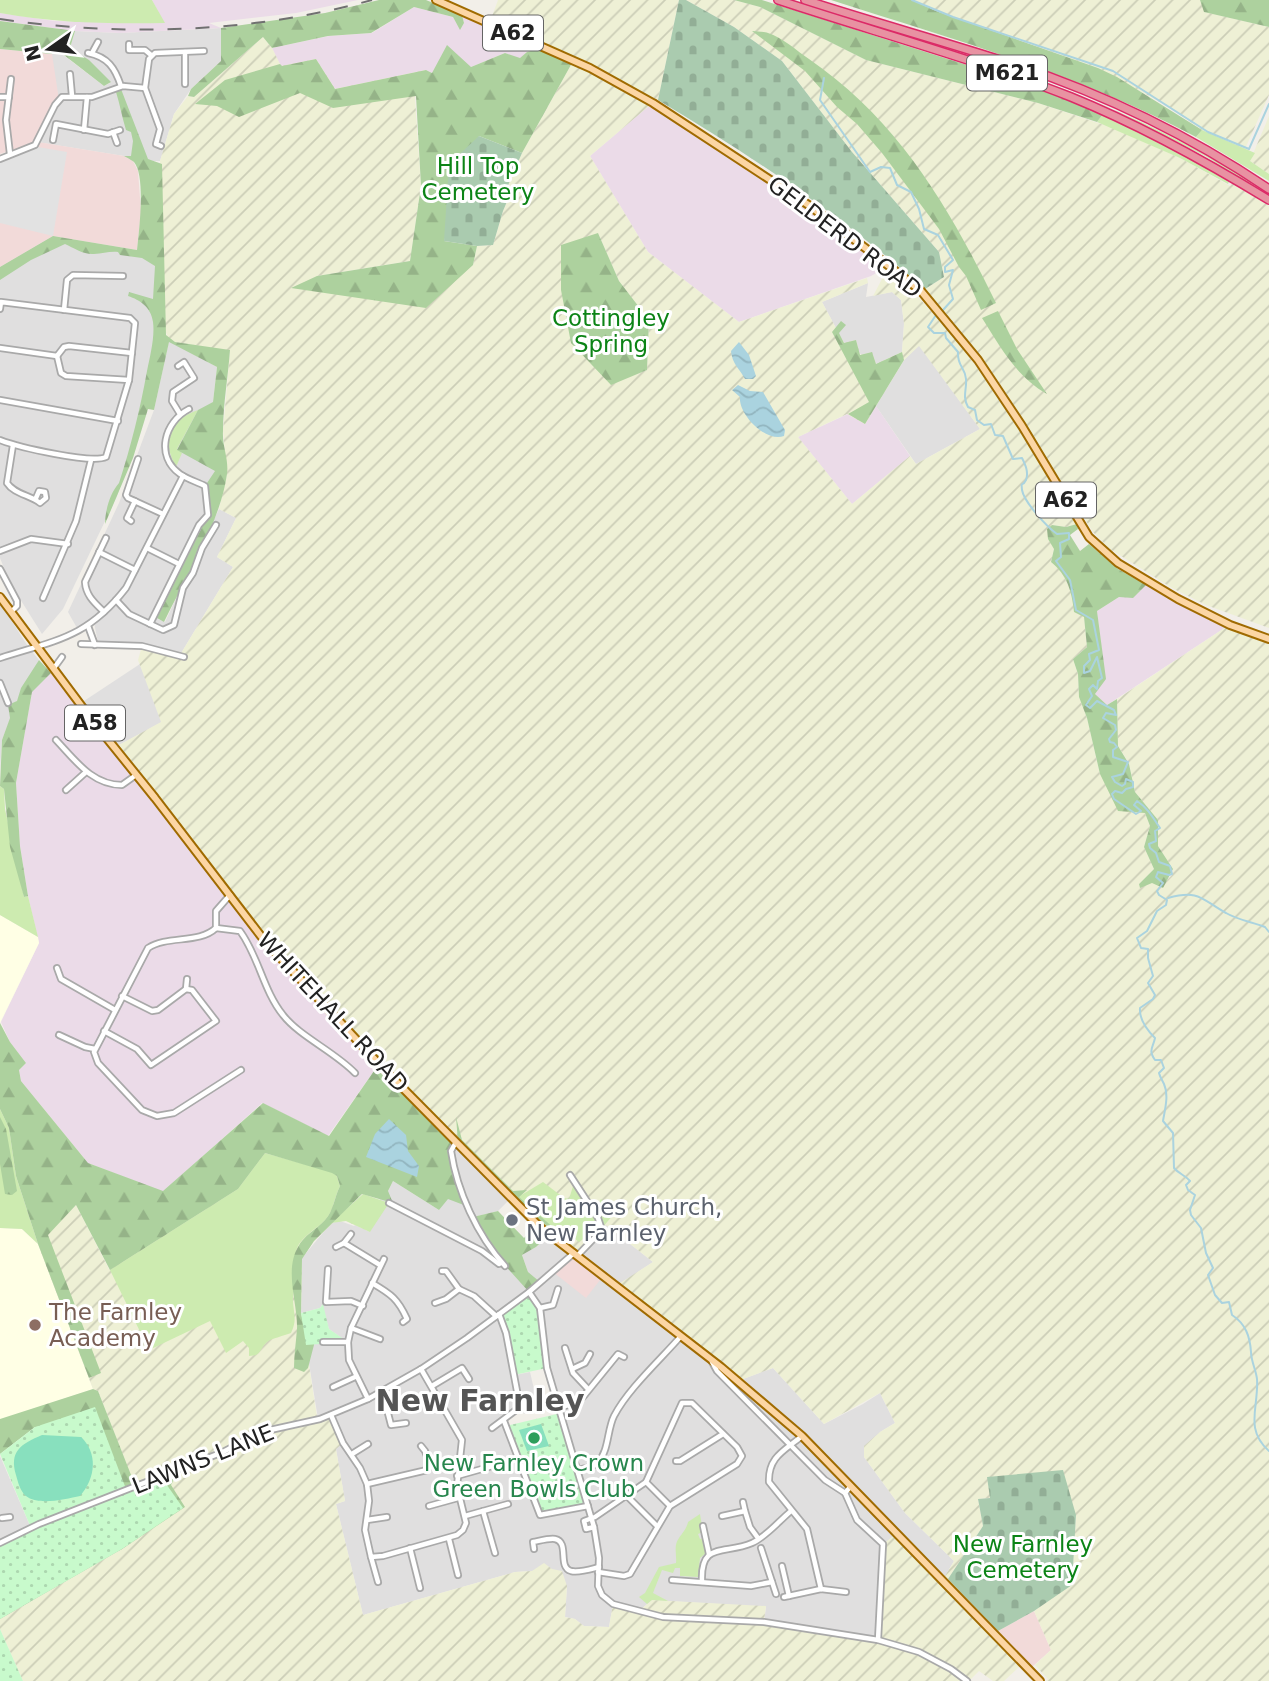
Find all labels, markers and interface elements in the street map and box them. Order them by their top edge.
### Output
north arrow [14,14,84,84]
road number: A62 [483,16,543,50]
text: N [20,43,45,63]
road number: M621 [967,56,1047,90]
park label: Hill Top Cemetery [421,153,535,205]
street label: GELDERD ROAD [763,171,927,303]
park label: Cottingley Spring [552,305,670,357]
road number: A62 [1036,482,1096,518]
road number: A58 [65,706,125,740]
street label: WHITEHALL ROAD [252,927,414,1097]
place label: St James Church, New Farnley [526,1194,722,1246]
marker: St James Church, New Farnley [504,1212,520,1228]
place label: The Farnley Academy [48,1299,182,1351]
marker: The Farnley Academy [27,1317,43,1333]
district label: New Farnley [376,1383,585,1418]
street label: LAWNS LANE [128,1419,278,1499]
marker: New Farnley Crown Green Bowls Club [526,1430,542,1446]
place label: New Farnley Crown Green Bowls Club [424,1450,644,1502]
park label: New Farnley Cemetery [953,1531,1093,1583]

